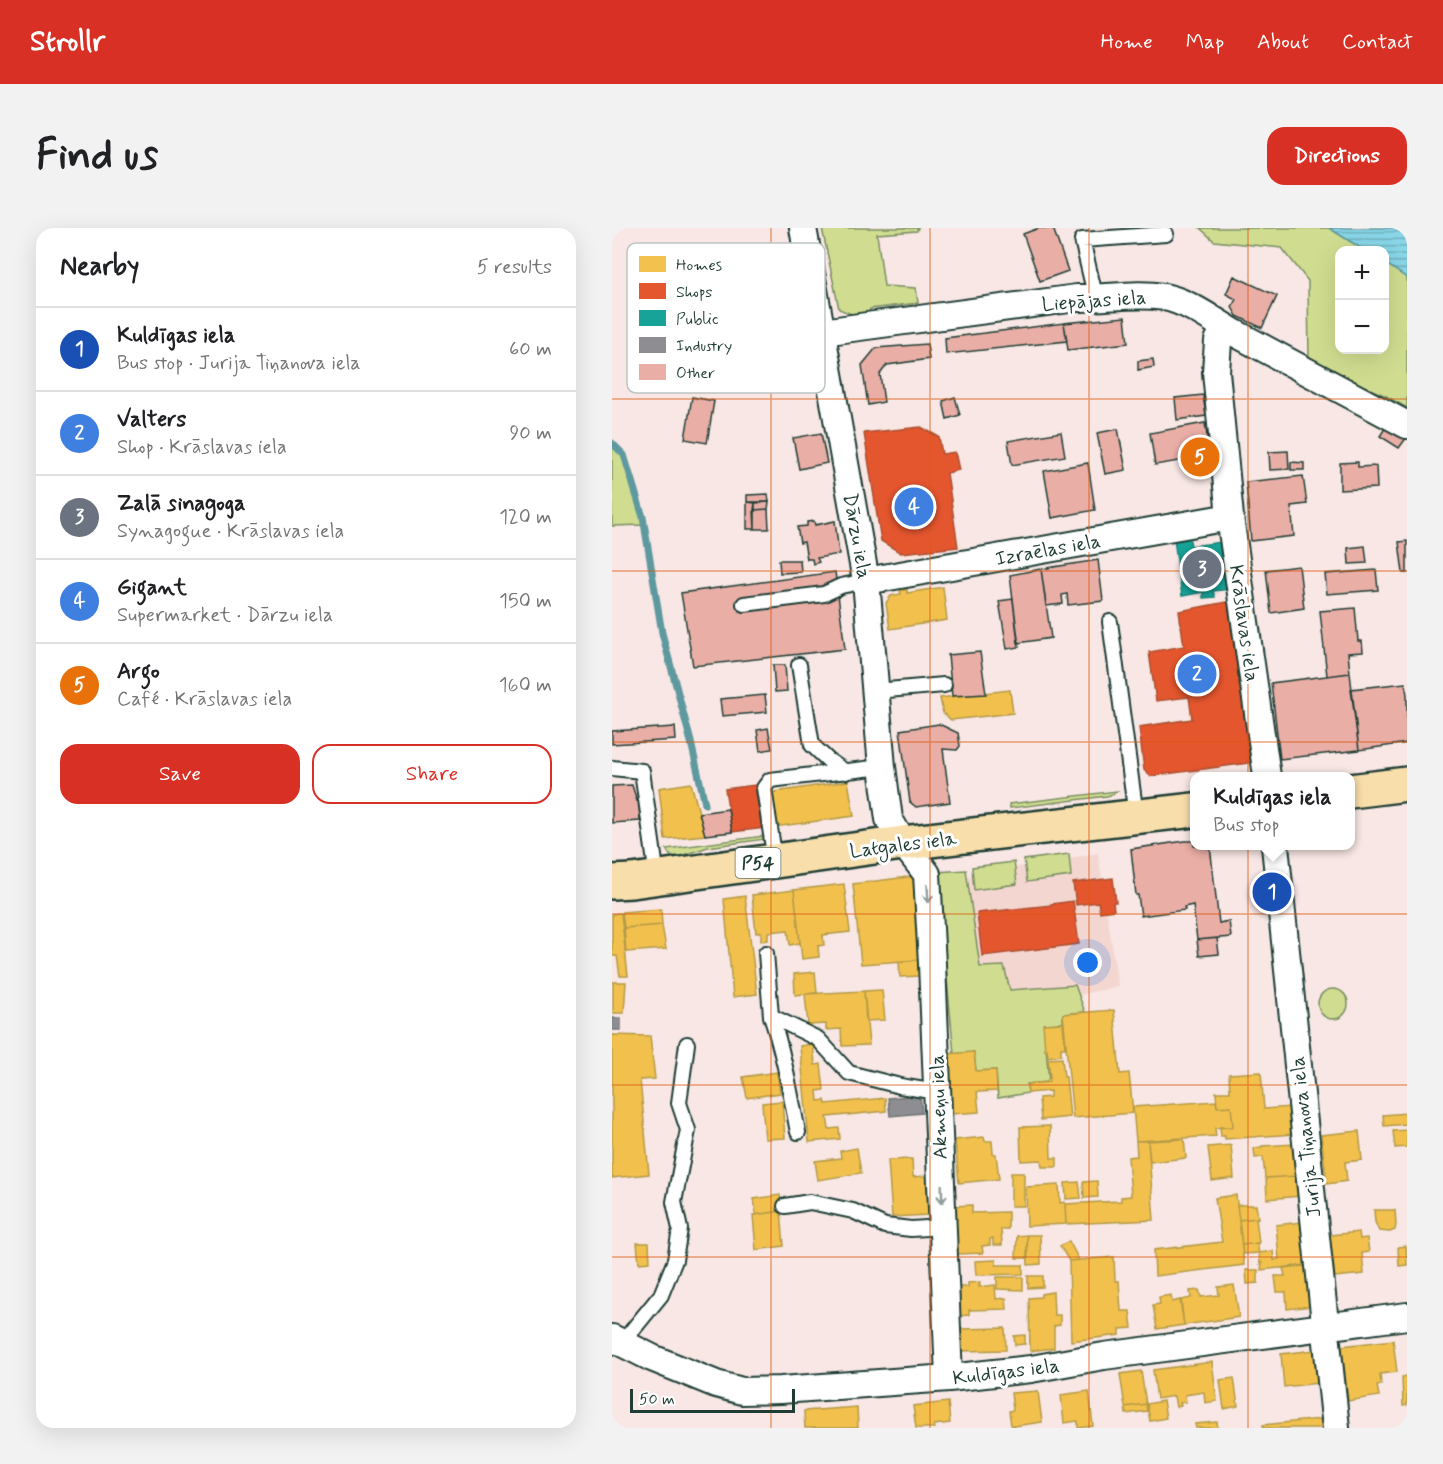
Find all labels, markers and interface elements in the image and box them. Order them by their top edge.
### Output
text: Strollr [30,24,105,61]
text: Home [1101,28,1153,56]
text: Map [1186,28,1224,56]
text: About [1257,28,1309,56]
text: Contact [1342,28,1413,56]
button: Directions [1267,127,1407,185]
text: Find us [36,129,158,184]
legend [627,243,825,393]
map controls [1335,246,1389,354]
button: + [1335,246,1389,300]
text: Nearby [60,250,139,284]
text: 5 results [477,254,552,281]
text: Homes [676,255,722,276]
text: Shops [676,282,713,303]
street label: Liepājas iela [1041,284,1147,319]
button: − [1335,300,1389,354]
text: Public [676,309,719,330]
text: Kuldīgas iela [117,322,235,350]
text: 1 [75,336,84,363]
text: 60 m [509,336,552,363]
text: Industry [676,336,732,357]
text: Bus stop · Jurija Tiņanova iela [117,350,361,377]
text: Other [676,363,715,384]
text: Valters [117,406,186,434]
text: 2 [75,420,84,447]
text: 90 m [509,420,552,447]
text: Shop · Krāslavas iela [117,434,287,461]
pin: 5 [1180,434,1220,480]
pin: 4 [894,484,934,530]
text: Zalā sinagoga [117,490,246,518]
street label: Dārzu iela [836,491,877,581]
text: 3 [75,504,84,531]
text: 120 m [499,504,552,531]
text: Synagogue · Krāslavas iela [117,518,344,545]
street label: Izraēlas iela [993,528,1103,573]
pin: 3 [1182,546,1222,592]
street label: Krāslavas iela [1222,563,1265,683]
text: Gigant [117,574,187,602]
text: 4 [74,588,85,615]
text: 150 m [499,588,552,615]
text: Supermarket · Dārzu iela [117,602,333,629]
pin: 2 [1178,652,1216,696]
text: Argo [117,658,160,686]
text: 5 [74,672,86,699]
text: 160 m [499,672,552,699]
text: Café · Krāslavas iela [117,686,292,713]
button: Save [60,744,300,804]
button: Share [312,744,552,804]
popup [1190,772,1355,850]
text: Kuldīgas iela [1213,784,1332,812]
text: Bus stop [1213,812,1280,839]
street label: Latgales iela [848,825,959,866]
road number: P54 [736,848,780,878]
pin: 1 [1252,870,1292,914]
one-way arrow [923,883,934,903]
your location [1073,948,1102,977]
street label: Akmeņu iela [924,1054,955,1160]
street label: Jurija Tiņanova iela [1285,1055,1328,1219]
one-way arrow [936,1183,947,1203]
street label: Kuldīgas iela [951,1353,1061,1392]
scale bar [630,1386,795,1414]
text: 50 m [639,1389,675,1410]

